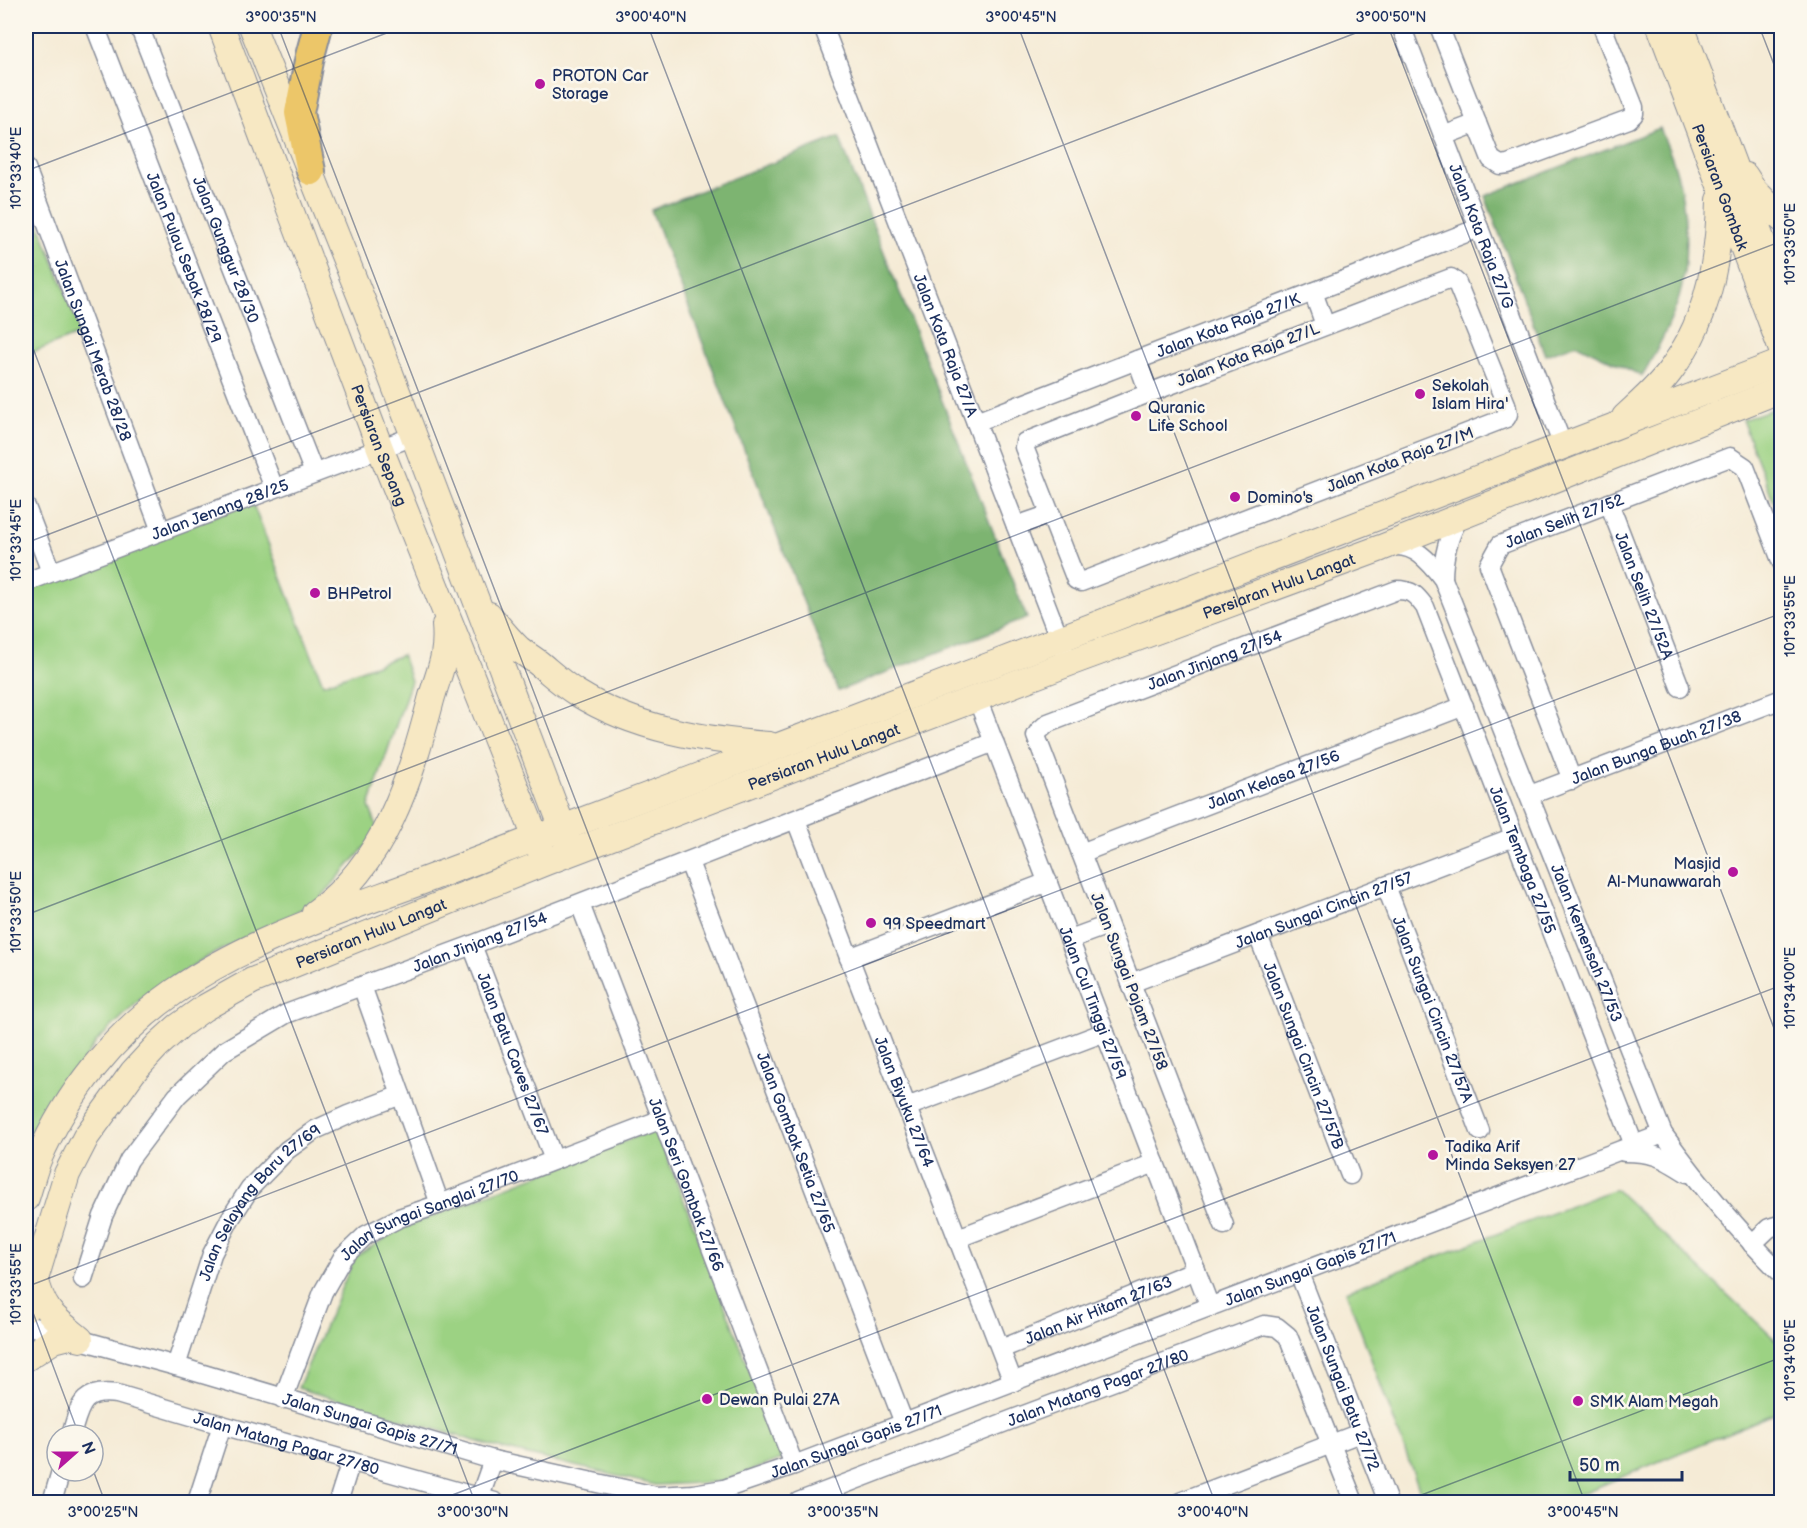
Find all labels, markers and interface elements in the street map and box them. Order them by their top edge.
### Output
text: 3°00'35"N [245,8,317,27]
text: 3°00'40"N [615,8,687,27]
text: 3°00'45"N [985,8,1057,27]
text: 3°00'50"N [1355,8,1427,27]
place label: PROTON Car Storage [552,67,648,104]
marker: PROTON Car Storage [533,77,547,91]
street label: Persiaran Gombak [1687,122,1752,254]
text: 101°33'40"E [7,127,26,209]
street label: Jalan Kota Raja 27/G [1444,161,1517,312]
street label: Jalan Pulau Sebak 28/29 [142,170,225,346]
street label: Jalan Gunggur 28/30 [188,174,262,326]
text: 101°33'50"E [1781,203,1800,285]
street label: Jalan Sungai Merab 28/28 [50,257,135,444]
street label: Jalan Kota Raja 27/A [909,271,981,420]
street label: Jalan Kota Raja 27/K [1154,290,1304,363]
street label: Jalan Kota Raja 27/L [1175,319,1323,391]
place label: Sekolah Islam Hira' [1432,377,1508,414]
street label: Persiaran Sepang [346,382,410,509]
marker: Sekolah Islam Hira' [1413,387,1427,401]
place label: Quranic Life School [1148,399,1228,436]
marker: Quranic Life School [1129,409,1143,423]
street label: Jalan Kota Raja 27/M [1324,424,1477,497]
street label: Jalan Jenang 28/25 [149,476,291,545]
place label: Domino's [1247,489,1313,508]
marker: Domino's [1228,490,1242,504]
street label: Jalan Selih 27/52 [1503,490,1627,553]
text: 101°33'45"E [7,499,26,581]
street label: Jalan Selih 27/52A [1610,529,1677,663]
street label: Persiaran Hulu Langat [1200,550,1358,624]
text: 101°33'55"E [1781,575,1800,657]
place label: BHPetrol [327,585,392,604]
marker: BHPetrol [308,586,322,600]
street label: Jalan Jinjang 27/54 [1145,627,1285,695]
street label: Jalan Bunga Buah 27/38 [1569,707,1744,789]
street label: Persiaran Hulu Langat [746,720,903,795]
street label: Jalan Kelasa 27/56 [1205,747,1343,815]
street label: Jalan Tembaga 27/55 [1485,784,1559,937]
place label: Masjid Al-Munawwarah [1607,855,1721,892]
street label: Jalan Kemensah 27/53 [1546,862,1626,1025]
marker: Masjid Al-Munawwarah [1726,865,1740,879]
street label: Jalan Sungai Cincin 27/57 [1233,869,1415,953]
text: 101°33'50"E [7,871,26,953]
street label: Jalan Sungai Pajam 27/58 [1086,890,1171,1073]
street label: Persiaran Hulu Langat [293,895,450,973]
street label: Jalan Jinjang 27/54 [410,909,551,977]
street label: Jalan Sungai Cincin 27/57A [1388,914,1476,1106]
place label: 99 Speedmart [883,915,986,934]
marker: 99 Speedmart [864,916,878,930]
street label: Jalan Cul Tinggi 27/59 [1054,924,1130,1082]
text: 101°34'00"E [1781,947,1800,1029]
street label: Jalan Sungai Cincin 27/57B [1258,960,1347,1152]
street label: Jalan Batu Caves 27/67 [472,970,552,1138]
street label: Jalan Biyuku 27/64 [869,1034,937,1171]
street label: Jalan Gombak Setia 27/65 [752,1050,838,1236]
street label: Jalan Seri Gombak 27/66 [644,1095,727,1275]
street label: Jalan Selayang Baru 27/69 [196,1121,325,1283]
place label: Tadika Arif Minda Seksyen 27 [1445,1138,1575,1175]
marker: Tadika Arif Minda Seksyen 27 [1426,1148,1440,1162]
street label: Jalan Sungai Sanglai 27/70 [337,1167,522,1265]
street label: Jalan Sungai Gapis 27/71 [1223,1229,1399,1311]
text: 101°33'55"E [7,1243,26,1325]
street label: Jalan Air Hitam 27/63 [1022,1273,1176,1349]
street label: Jalan Sungai Batu 27/72 [1301,1302,1383,1474]
text: 101°34'05"E [1781,1319,1800,1401]
street label: Jalan Matang Pagar 27/80 [1005,1346,1192,1431]
street label: Jalan Sungai Gapis 27/71 [280,1390,460,1460]
place label: Dewan Pulai 27A [719,1391,840,1410]
marker: Dewan Pulai 27A [700,1392,714,1406]
place label: SMK Alam Megah [1590,1393,1719,1412]
marker: SMK Alam Megah [1571,1394,1585,1408]
street label: Jalan Sungai Gapis 27/71 [768,1402,945,1483]
street label: Jalan Matang Pagar 27/80 [191,1409,381,1480]
north arrow [45,1423,105,1483]
text: N [77,1439,99,1457]
scale bar [1570,1444,1682,1482]
text: 50 m [1579,1455,1620,1476]
text: 3°00'25"N [67,1503,139,1522]
text: 3°00'30"N [437,1503,509,1522]
text: 3°00'35"N [807,1503,879,1522]
text: 3°00'40"N [1177,1503,1249,1522]
text: 3°00'45"N [1547,1503,1619,1522]

